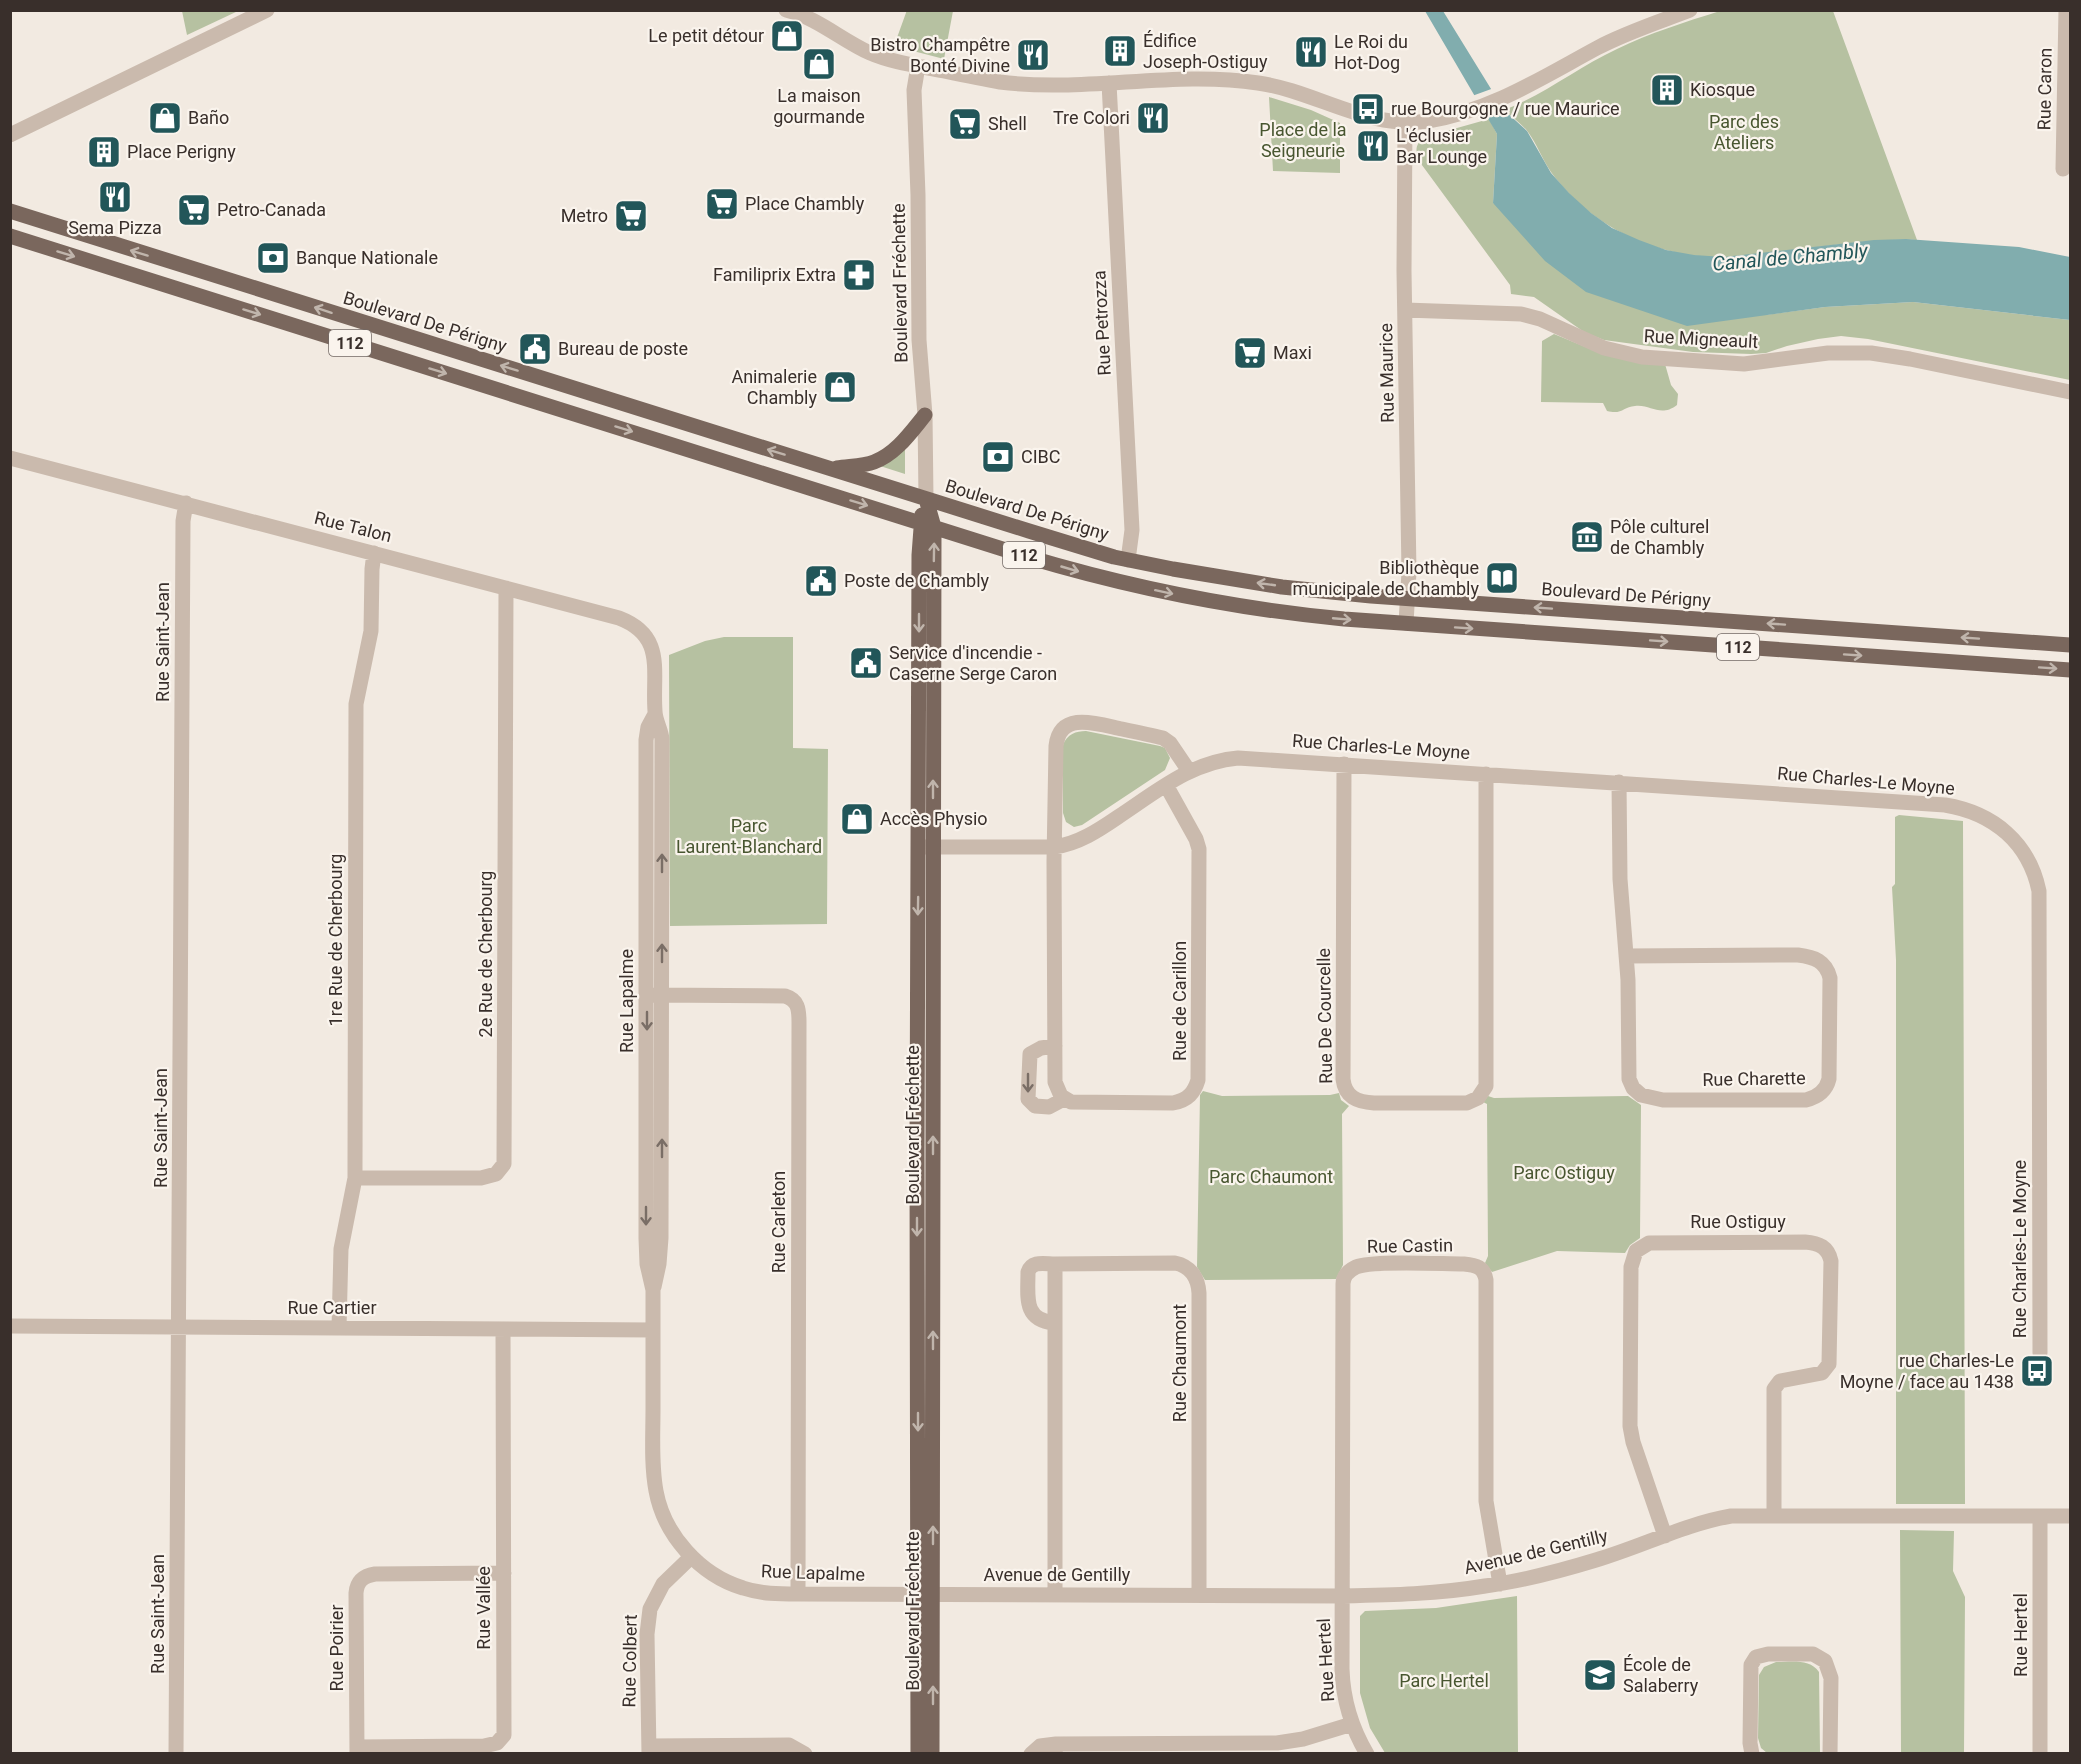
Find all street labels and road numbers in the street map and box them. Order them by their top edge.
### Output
street label: Rue Caron [2033,47,2056,131]
street label: Boulevard Fréchette [888,203,911,363]
street label: Rue Petrozza [1088,270,1115,376]
street label: Boulevard De Périgny [341,287,510,357]
street label: Rue Maurice [1375,323,1398,423]
street label: Rue Migneault [1643,325,1759,352]
road number: 112 [329,330,371,356]
street label: Boulevard De Périgny [943,475,1112,545]
street label: Rue Talon [312,507,394,546]
road number: 112 [1003,542,1045,568]
street label: Boulevard De Périgny [1541,578,1712,611]
street label: Rue Saint-Jean [152,582,173,702]
road number: 112 [1717,634,1759,660]
street label: Rue Charles-Le Moyne [1291,730,1471,763]
street label: Rue Charles-Le Moyne [1776,762,1956,799]
street label: 1re Rue de Cherbourg [325,854,346,1026]
street label: 2e Rue de Cherbourg [475,871,496,1037]
street label: Rue de Carillon [1169,941,1190,1061]
street label: Rue De Courcelle [1313,948,1336,1084]
street label: Rue Lapalme [616,949,637,1053]
street label: Boulevard Fréchette [902,1045,923,1205]
street label: Rue Charette [1702,1067,1806,1090]
street label: Rue Saint-Jean [150,1068,171,1188]
street label: Rue Charles-Le Moyne [2009,1160,2030,1338]
street label: Rue Carleton [768,1171,789,1273]
street label: Rue Ostiguy [1690,1211,1786,1232]
street label: Rue Castin [1367,1234,1453,1257]
street label: Rue Cartier [288,1297,376,1318]
street label: Rue Chaumont [1169,1304,1190,1422]
street label: Avenue de Gentilly [1462,1525,1610,1578]
street label: Boulevard Fréchette [902,1531,923,1691]
street label: Rue Saint-Jean [147,1554,168,1674]
street label: Rue Lapalme [761,1560,865,1585]
street label: Avenue de Gentilly [984,1564,1131,1585]
street label: Rue Vallée [473,1566,494,1650]
street label: Rue Hertel [2010,1593,2031,1677]
street label: Rue Poirier [326,1604,347,1692]
street label: Rue Colbert [618,1614,641,1708]
street label: Rue Hertel [1313,1618,1338,1702]

